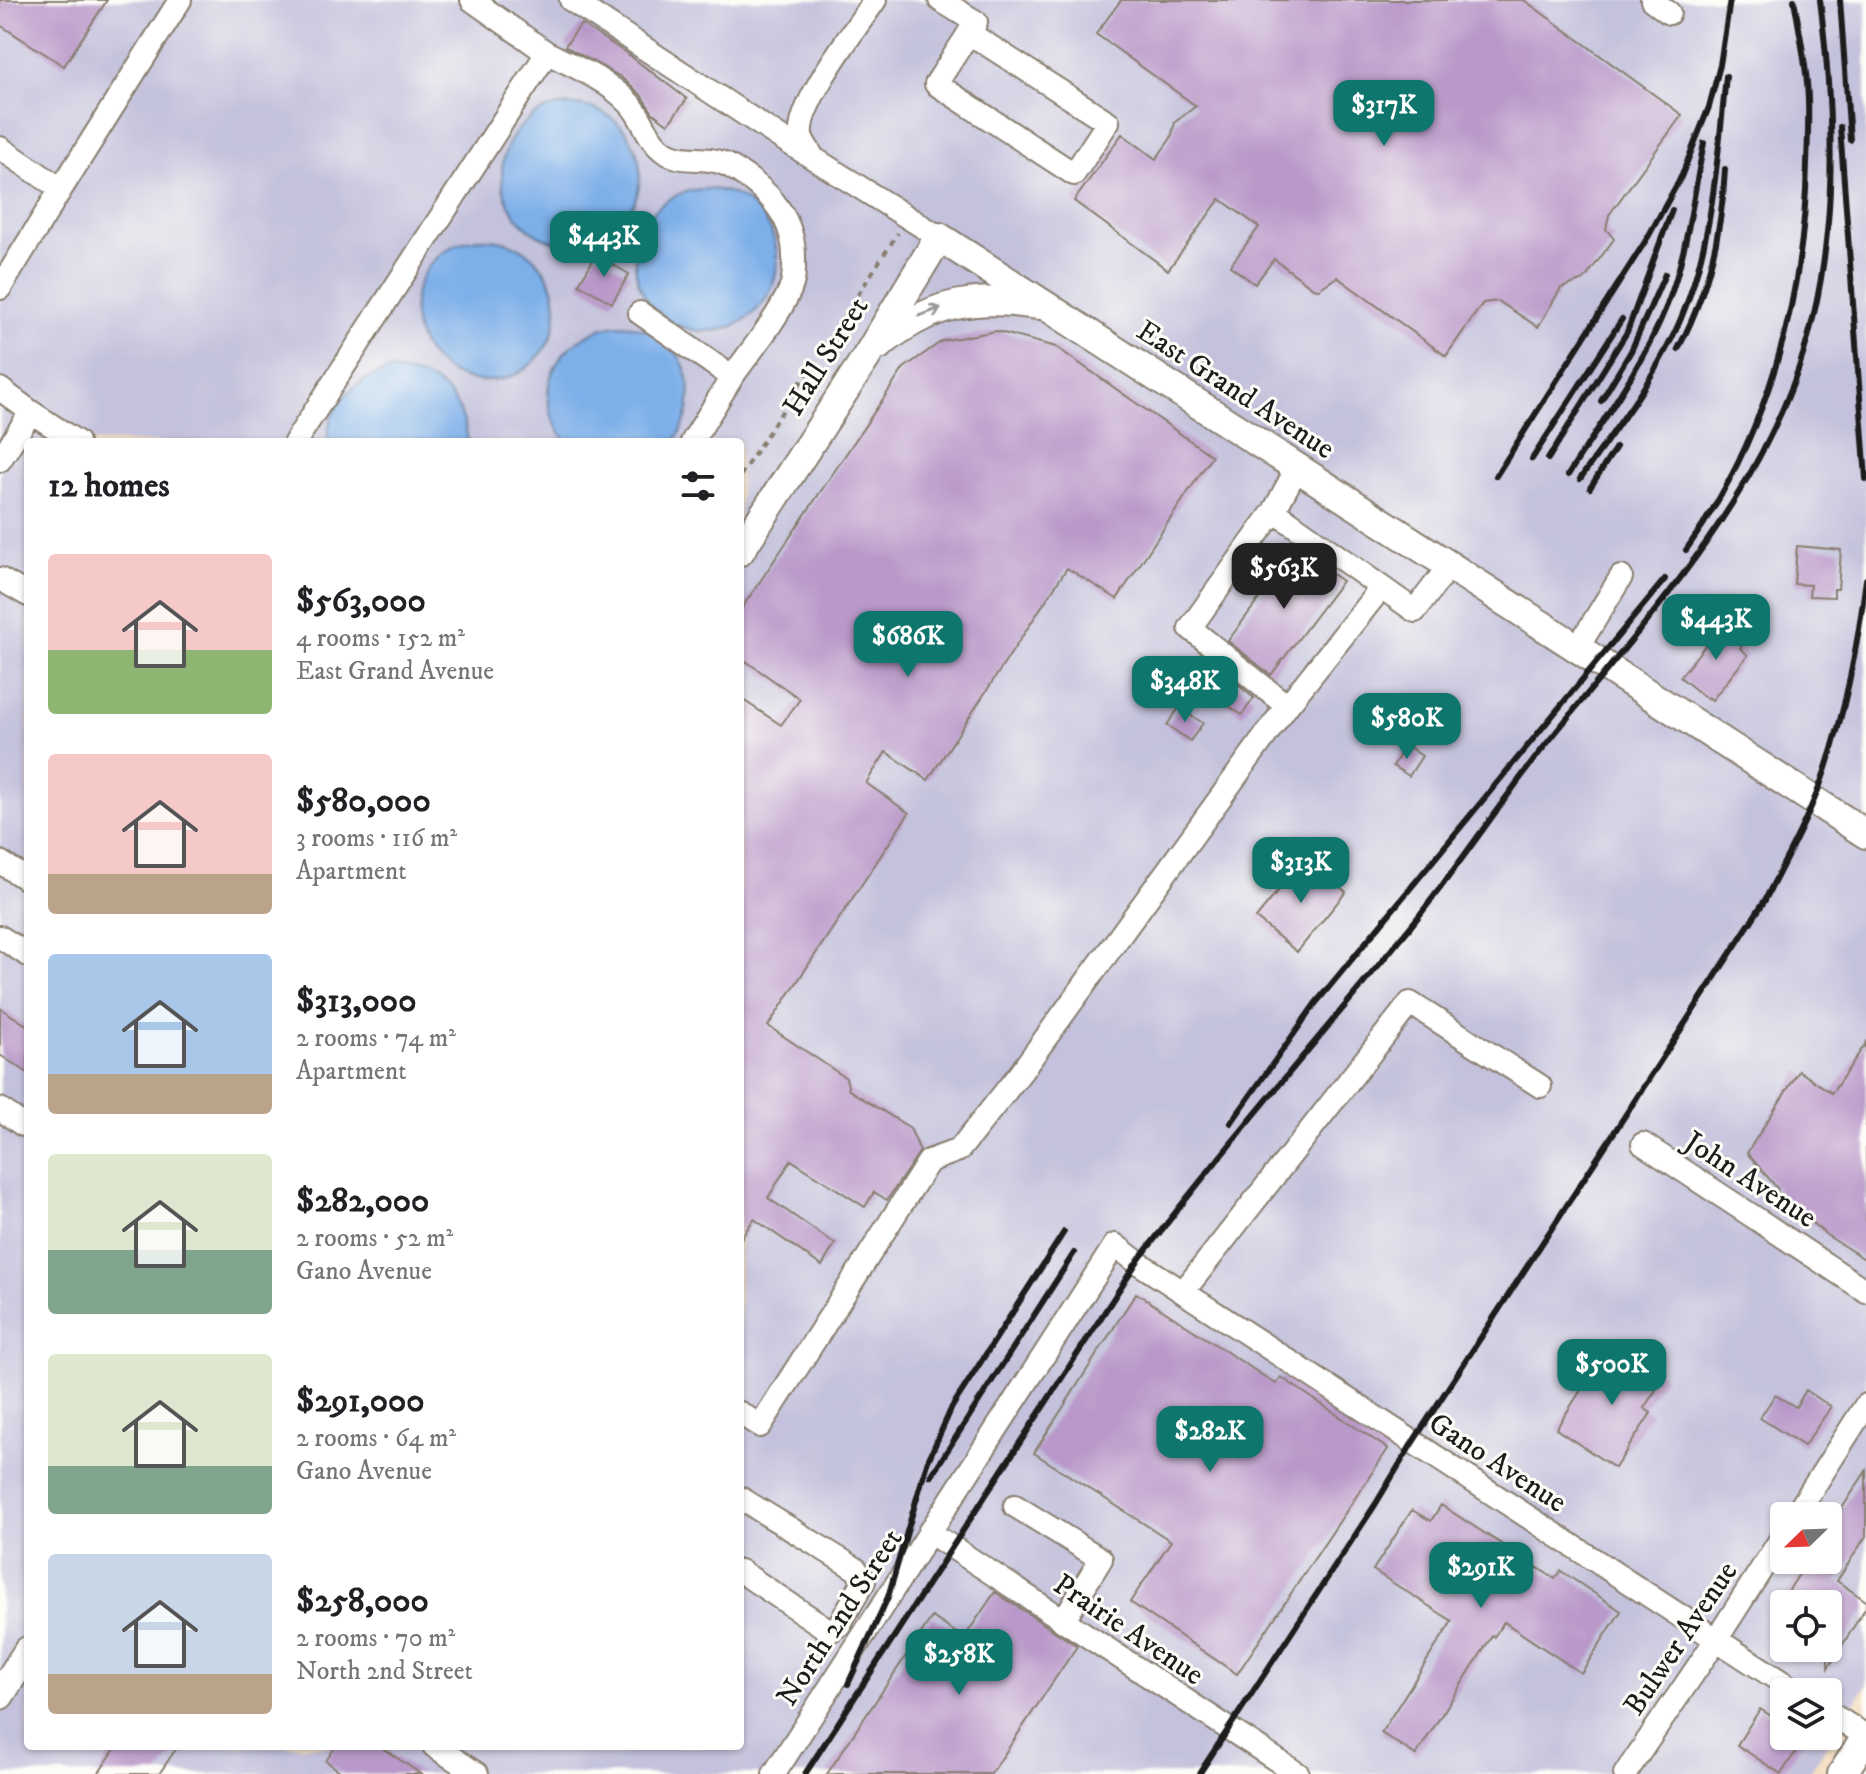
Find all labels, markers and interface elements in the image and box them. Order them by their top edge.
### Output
pin: $317K [1328,80,1440,148]
text: $317K [1351,89,1417,122]
pin: $443K [548,211,660,279]
text: $443K [568,220,640,253]
street label: Hall Street [775,290,877,423]
one-way arrow [917,304,942,318]
street label: East Grand Avenue [1129,313,1341,468]
icon: filters [676,464,720,508]
text: 12 homes [48,465,170,507]
pin: $563K [1228,543,1340,611]
text: $563K [1250,552,1318,585]
text: $563,000 [296,580,426,622]
icon: home [112,586,208,682]
pin: $443K [1660,594,1772,662]
text: $443K [1680,603,1752,636]
pin: $686K [852,611,964,679]
text: $686K [872,620,944,653]
text: 4 rooms · 152 m² [296,622,465,655]
text: East Grand Avenue [296,655,494,688]
pin: $348K [1129,656,1241,724]
text: $348K [1150,665,1220,698]
pin: $580K [1351,693,1463,761]
text: $580K [1371,702,1443,735]
text: $580,000 [296,780,431,822]
icon: home [112,786,208,882]
text: 3 rooms · 116 m² [296,822,457,855]
pin: $313K [1245,837,1357,905]
text: $313K [1270,846,1332,879]
text: Apartment [296,855,407,888]
text: $313,000 [296,980,416,1022]
icon: home [112,986,208,1082]
text: 2 rooms · 74 m² [296,1022,456,1055]
text: Apartment [296,1055,407,1088]
street label: John Avenue [1675,1122,1823,1237]
text: $282,000 [296,1180,429,1222]
icon: home [112,1186,208,1282]
text: 2 rooms · 52 m² [296,1222,453,1255]
text: Gano Avenue [296,1255,432,1288]
pin: $500K [1556,1339,1668,1407]
text: $500K [1575,1348,1649,1381]
text: $291,000 [296,1380,425,1422]
icon: home [112,1386,208,1482]
street label: Gano Avenue [1421,1405,1573,1521]
pin: $282K [1154,1406,1266,1474]
text: $282K [1174,1415,1246,1448]
text: 2 rooms · 64 m² [296,1422,456,1455]
text: Gano Avenue [296,1455,432,1488]
north arrow [1770,1502,1842,1574]
map controls [1770,1502,1842,1750]
street label: North 2nd Street [769,1522,911,1713]
pin: $291K [1425,1542,1537,1610]
text: $291K [1447,1551,1515,1584]
street label: Bulwer Avenue [1616,1555,1746,1723]
street label: Prairie Avenue [1046,1566,1210,1694]
text: $258,000 [296,1580,429,1622]
icon: home [112,1586,208,1682]
button: locate [1770,1590,1842,1662]
text: 2 rooms · 70 m² [296,1622,455,1655]
pin: $258K [903,1629,1015,1697]
text: $258K [924,1638,994,1671]
text: North 2nd Street [296,1655,473,1688]
button: layers [1770,1678,1842,1750]

